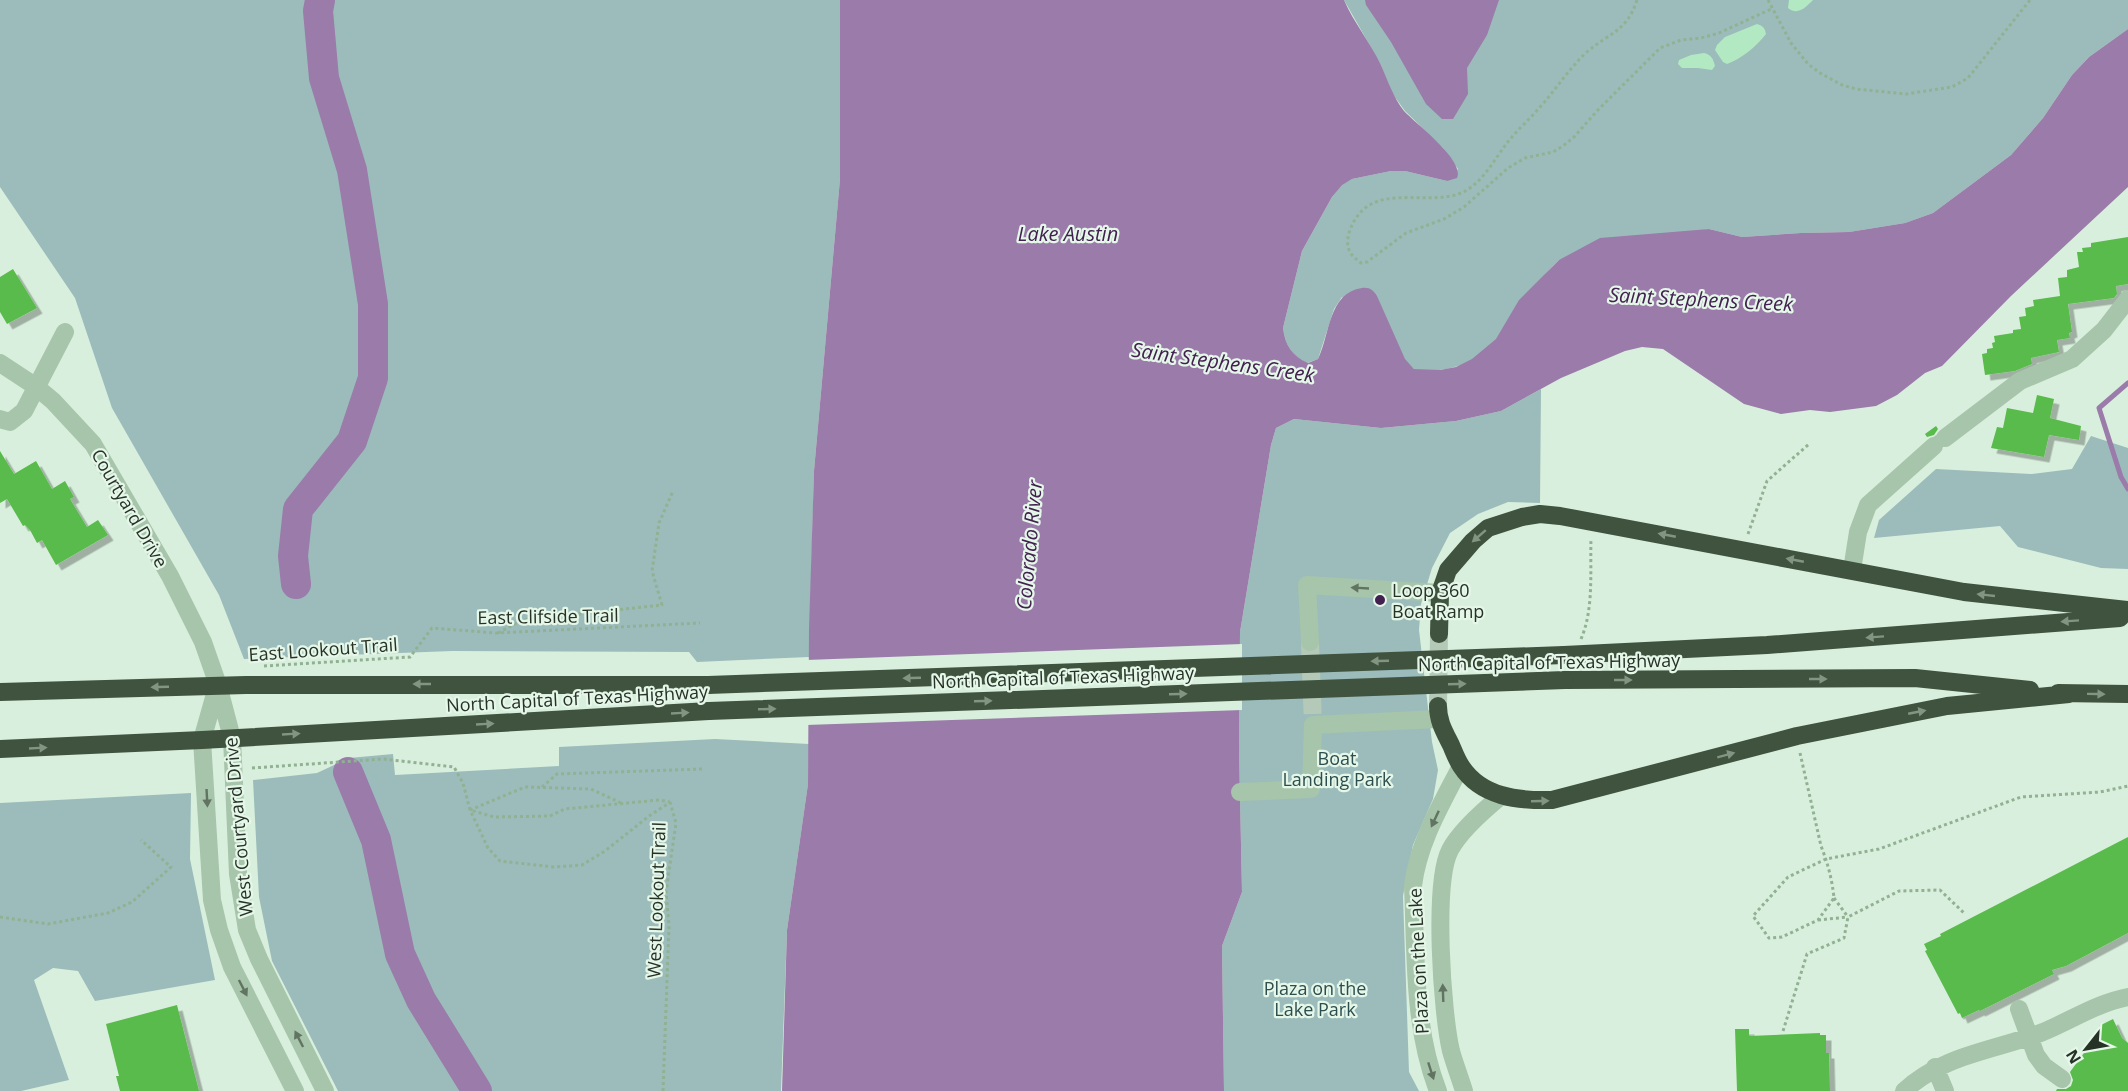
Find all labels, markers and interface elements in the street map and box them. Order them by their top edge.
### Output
water label: Lake Austin [1018,220,1118,247]
water label: Saint Stephens Creek [1608,281,1795,317]
water label: Saint Stephens Creek [1130,336,1317,388]
street label: Courtyard Drive [86,444,174,572]
water label: Colorado River [1010,478,1048,611]
one-way arrow [1472,529,1487,542]
one-way arrow [1657,530,1676,539]
one-way arrow [1785,555,1804,564]
place label: Loop 360 Boat Ramp [1392,578,1484,623]
one-way arrow [1351,583,1370,592]
one-way arrow [1977,590,1996,599]
marker: Loop 360 Boat Ramp [1373,593,1387,607]
street label: East Clifside Trail [477,603,619,629]
one-way arrow [2060,617,2079,626]
street label: East Lookout Trail [248,632,398,666]
one-way arrow [1866,632,1885,641]
street label: North Capital of Texas Highway [1418,648,1681,676]
one-way arrow [1370,657,1389,666]
street label: North Capital of Texas Highway [932,660,1195,694]
one-way arrow [902,673,921,683]
one-way arrow [1809,674,1828,684]
one-way arrow [1614,675,1633,685]
one-way arrow [413,679,432,689]
street label: North Capital of Texas Highway [445,679,710,717]
one-way arrow [1447,680,1466,689]
one-way arrow [150,683,169,692]
one-way arrow [1168,690,1187,699]
one-way arrow [2087,690,2106,699]
one-way arrow [974,697,993,706]
one-way arrow [758,704,777,714]
one-way arrow [1907,707,1926,716]
one-way arrow [670,708,689,717]
one-way arrow [476,720,495,729]
one-way arrow [281,730,300,739]
street label: West Courtyard Drive [218,737,258,917]
one-way arrow [28,743,47,752]
park label: Boat Landing Park [1282,746,1392,791]
one-way arrow [1717,749,1735,759]
one-way arrow [202,789,211,808]
one-way arrow [1530,796,1549,805]
one-way arrow [1431,810,1440,827]
street label: West Lookout Trail [641,822,671,978]
street label: Plaza on the Lake [1402,887,1434,1035]
park label: Plaza on the Lake Park [1264,976,1366,1021]
one-way arrow [238,979,248,996]
one-way arrow [1439,984,1448,1003]
north arrow [2056,1019,2116,1079]
one-way arrow [294,1030,303,1047]
text: N [2060,1045,2086,1068]
one-way arrow [1427,1062,1436,1080]

